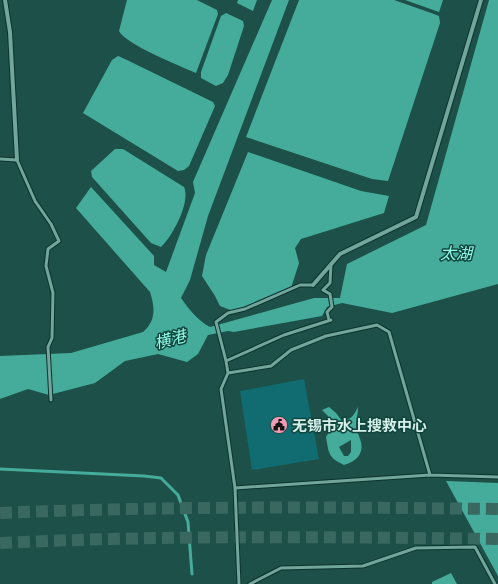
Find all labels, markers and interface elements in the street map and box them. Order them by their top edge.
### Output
water label: 太湖 [440,243,475,263]
water label: 横港 [152,325,190,353]
public building icon: 无锡市水上搜救中心 [269,415,289,435]
place label: 无锡市水上搜救中心 [292,416,427,435]

